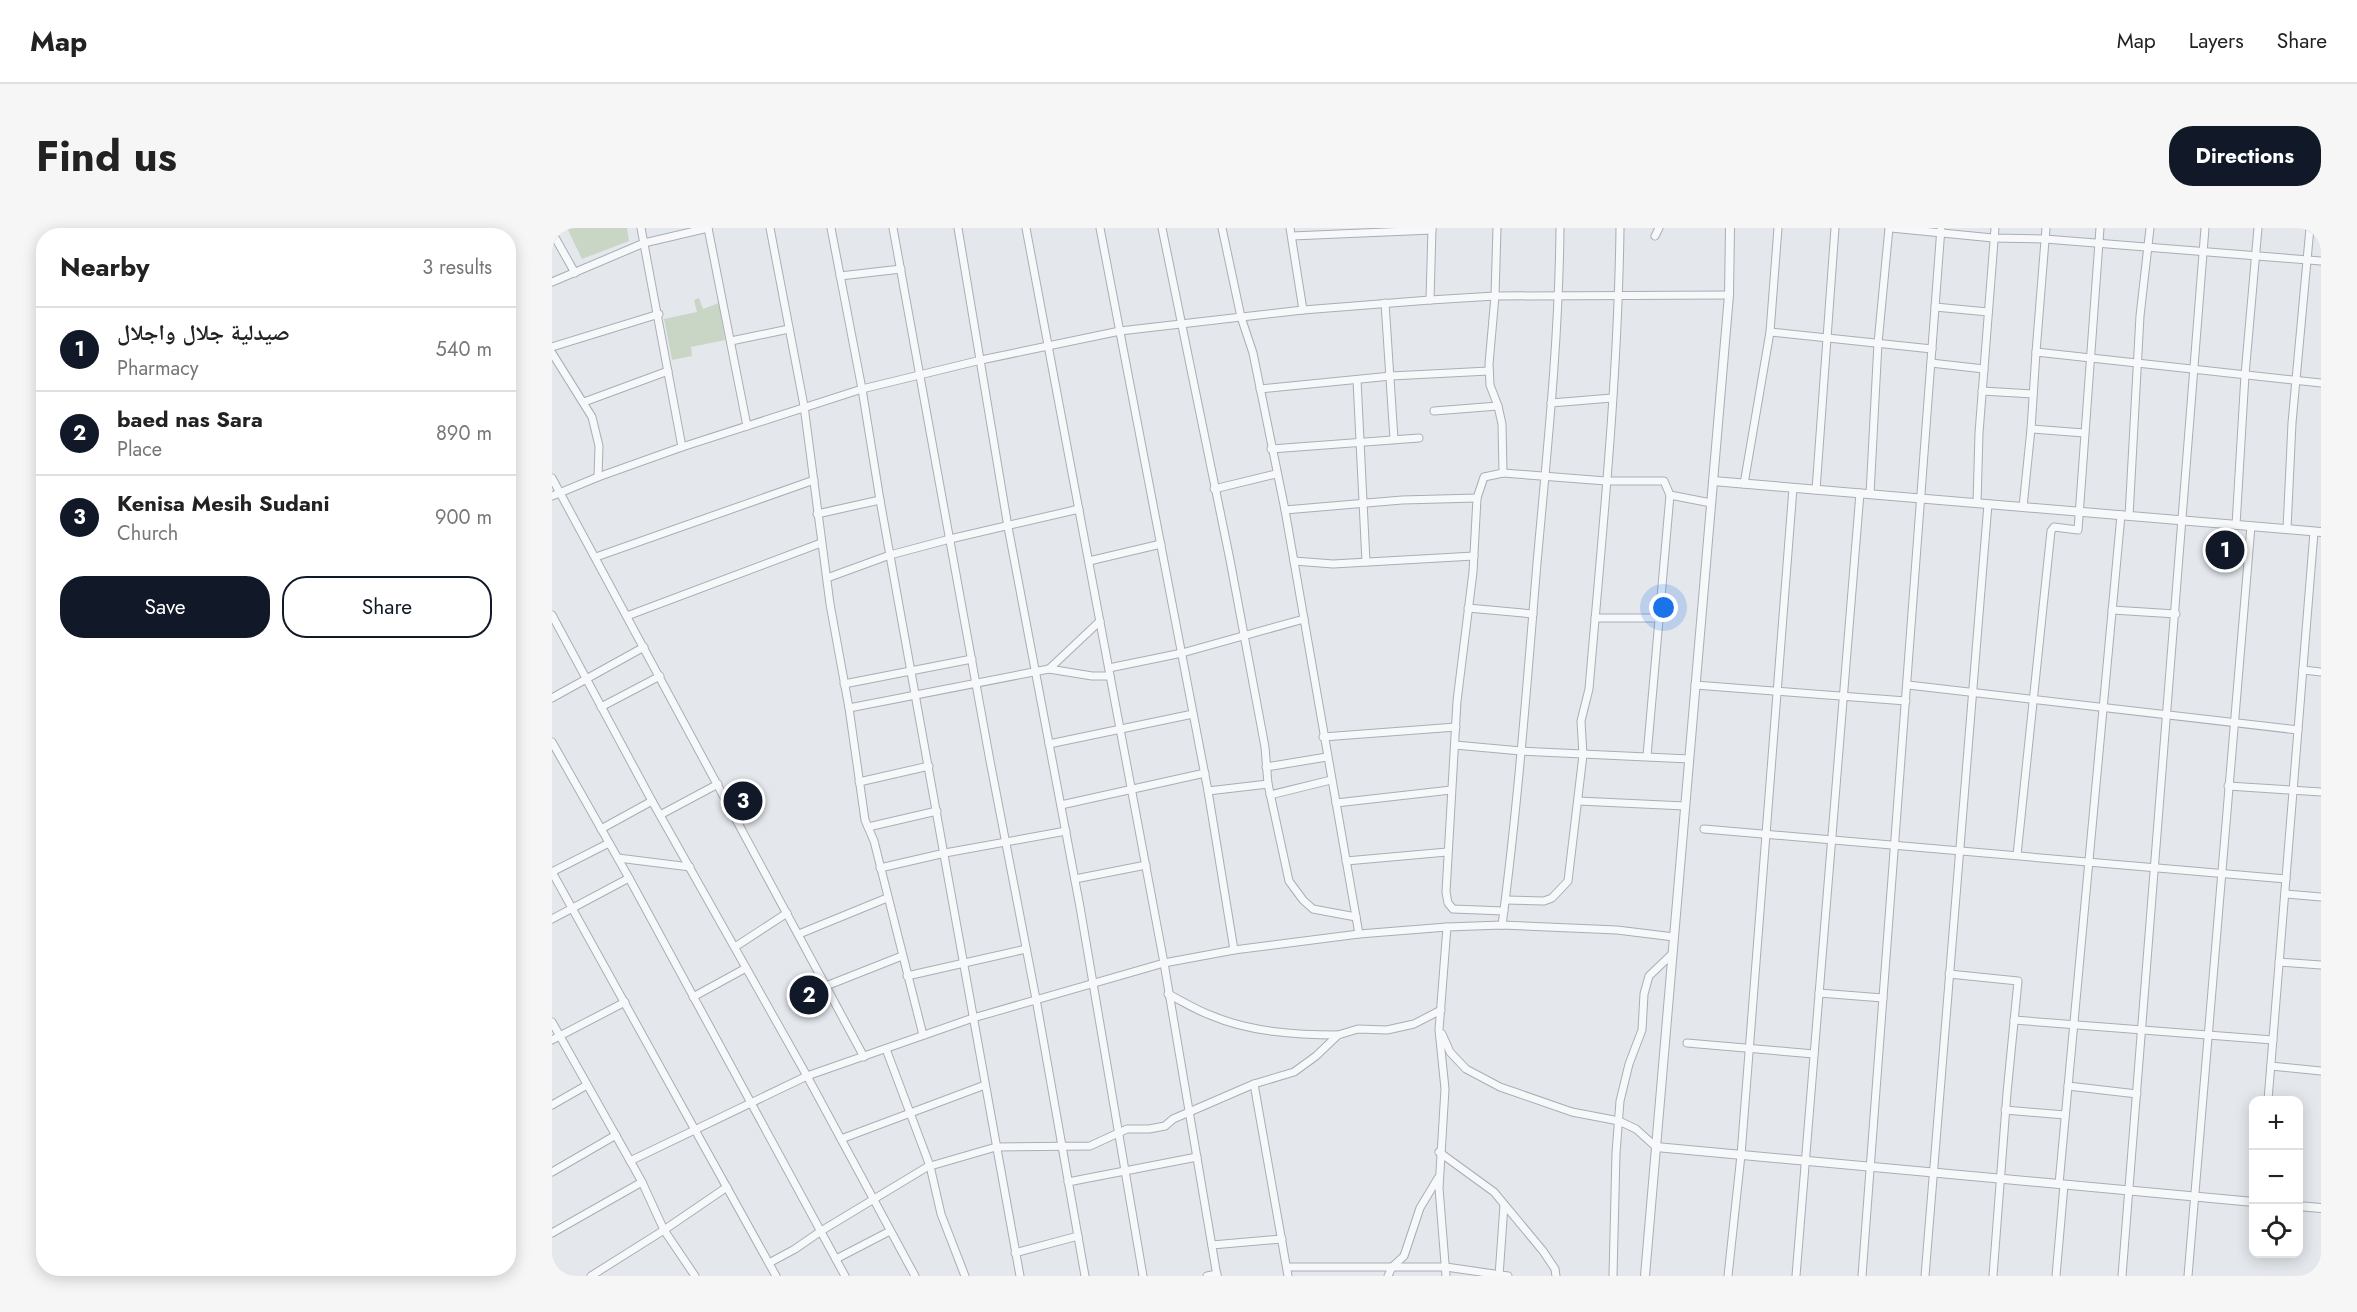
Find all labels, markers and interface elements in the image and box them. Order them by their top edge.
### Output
text: Map [30,21,87,62]
text: Map [2117,26,2156,56]
text: Layers [2189,26,2244,56]
text: Share [2277,26,2327,56]
text: Find us [36,126,177,187]
button: Directions [2169,126,2321,186]
text: Nearby [60,248,149,286]
text: 3 results [422,253,492,282]
text: صيدلية جلال واجلال [117,316,290,348]
text: 1 [74,335,85,364]
text: 540 m [435,335,492,364]
text: Pharmacy [117,354,199,383]
text: baed nas Sara [117,403,263,435]
text: 2 [73,419,86,448]
text: 890 m [436,419,492,448]
text: Place [117,435,162,464]
text: Kenisa Mesih Sudani [117,487,330,519]
text: 3 [73,503,86,532]
text: 900 m [435,503,492,532]
text: Church [117,519,178,548]
pin: 1 [2206,528,2244,572]
button: Save [60,576,270,638]
button: Share [282,576,492,638]
your location [1649,593,1678,622]
pin: 3 [724,778,762,824]
pin: 2 [790,972,828,1017]
map controls [2249,1096,2303,1258]
button: + [2249,1096,2303,1150]
button: − [2249,1150,2303,1204]
button: locate [2249,1204,2303,1258]

